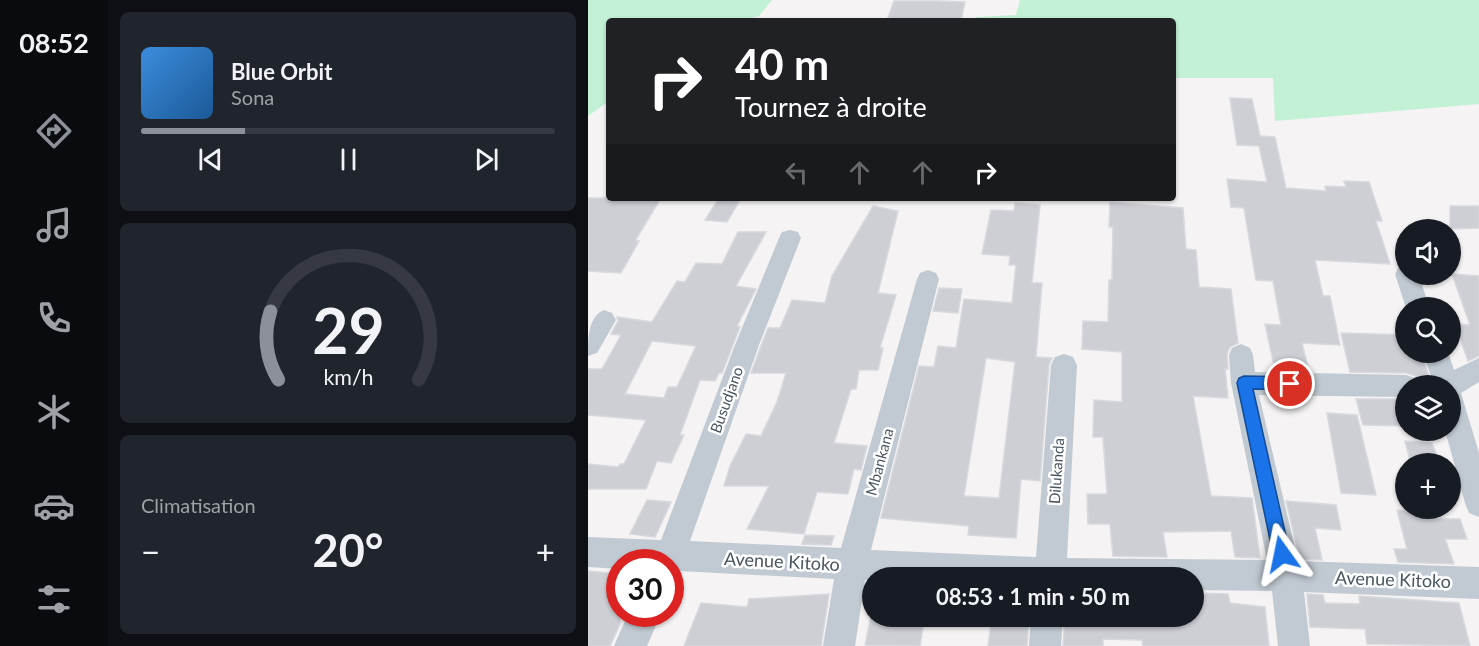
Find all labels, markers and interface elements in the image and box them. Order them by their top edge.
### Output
text: 08:52 [19,26,89,59]
text: 40 m [735,39,829,89]
icon: right [636,42,714,120]
text: Blue Orbit [231,58,332,85]
text: Sona [231,85,274,109]
text: Tournez à droite [735,90,927,123]
icon: directions [33,110,75,152]
icon: previous [194,143,227,176]
icon: pause [332,143,365,176]
icon: next [470,143,503,176]
icon: left [780,156,813,189]
icon: ahead [843,156,876,189]
icon: ahead [906,156,939,189]
icon: right [969,156,1002,189]
icon: music [33,204,75,246]
map controls [1395,219,1461,519]
button: sound [1395,219,1461,285]
text: 29 [312,292,384,367]
icon: phone [33,297,75,339]
button: search [1395,297,1461,363]
pin [1264,358,1315,409]
text: km/h [323,364,373,390]
street label: Busudjano [706,364,746,435]
icon: arrive [1273,367,1306,400]
button: layers [1395,375,1461,441]
icon: climate [33,391,75,433]
street label: Mbankana [861,426,897,497]
street label: Dilukanda [1045,437,1067,505]
button: + [1395,453,1461,519]
icon: car [33,485,75,527]
text: Climatisation [141,493,256,517]
position arrow [1250,522,1314,586]
text: 20° [313,523,383,577]
text: − [141,531,160,571]
text: + [536,531,555,571]
street label: Avenue Kitoko [724,547,841,575]
speed limit sign: 30 [606,549,684,627]
street label: Avenue Kitoko [1335,566,1451,592]
icon: filters [33,578,75,620]
text: 08:53 · 1 min · 50 m [936,583,1130,610]

